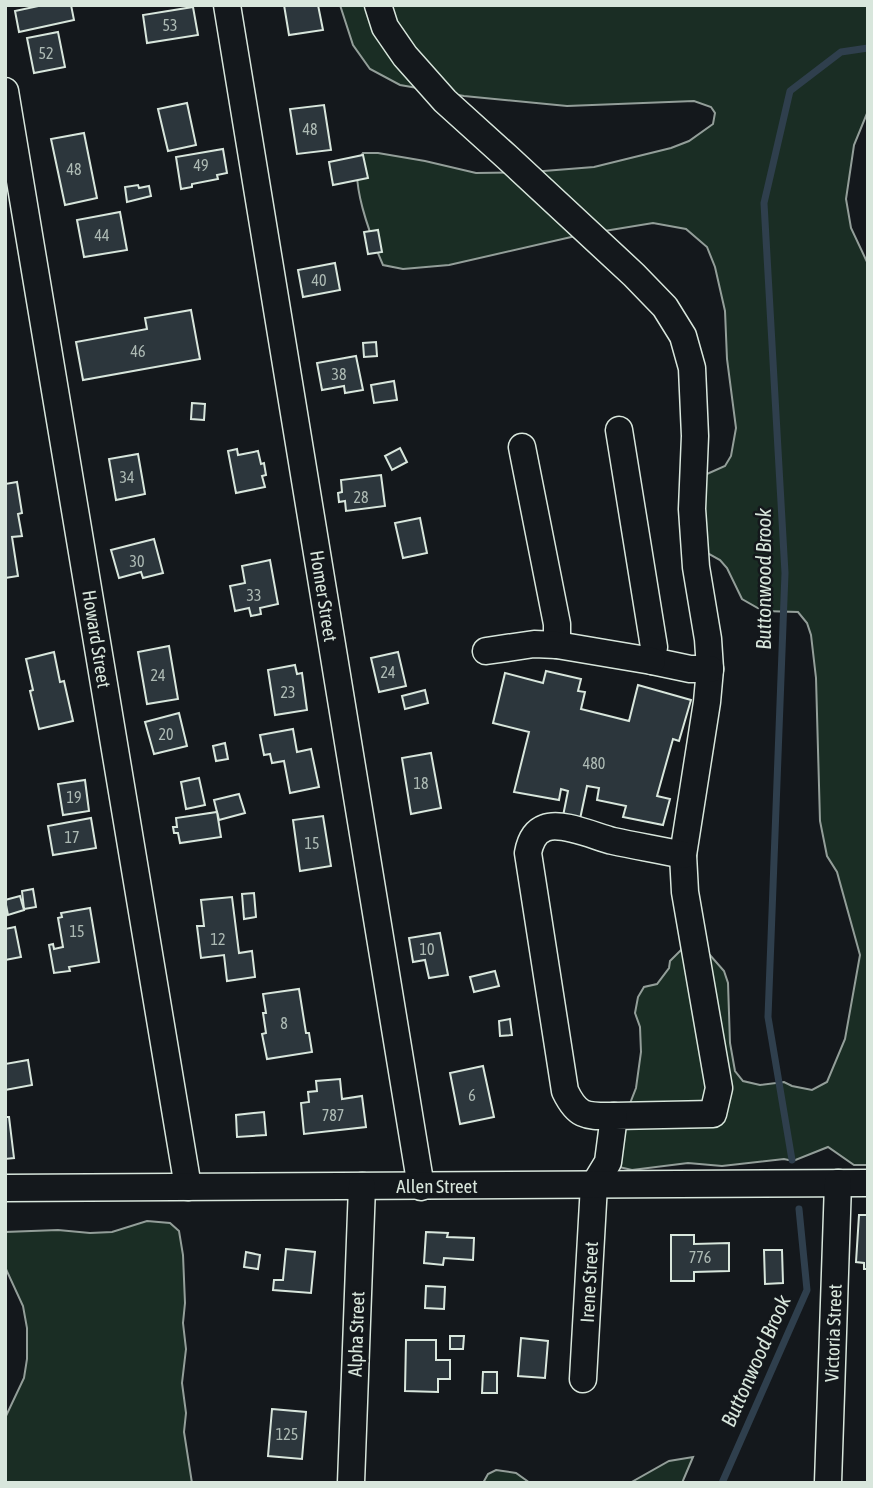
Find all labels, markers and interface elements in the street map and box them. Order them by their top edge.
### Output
house number: 53 [162,16,178,34]
house number: 52 [38,44,54,62]
house number: 48 [302,120,318,138]
house number: 49 [193,156,209,174]
house number: 48 [66,160,82,178]
house number: 44 [94,226,110,244]
house number: 40 [311,271,327,289]
house number: 46 [130,342,146,360]
house number: 38 [331,365,347,383]
house number: 34 [119,468,135,486]
house number: 28 [353,488,369,506]
water label: Buttonwood Brook [751,508,775,650]
street label: Homer Street [306,549,342,643]
house number: 30 [129,552,145,570]
house number: 33 [246,586,262,604]
street label: Howard Street [78,589,116,689]
house number: 24 [380,663,396,681]
house number: 24 [150,666,166,684]
house number: 23 [280,683,296,701]
house number: 20 [158,725,174,743]
house number: 480 [583,754,605,772]
house number: 18 [413,774,429,792]
house number: 19 [66,788,82,806]
house number: 17 [64,828,80,846]
house number: 15 [304,834,320,852]
house number: 15 [69,922,85,940]
house number: 12 [210,930,226,948]
house number: 10 [419,940,435,958]
house number: 8 [280,1014,288,1032]
house number: 6 [468,1086,476,1104]
house number: 787 [322,1106,344,1124]
street label: Allen Street [396,1175,478,1197]
street label: Irene Street [576,1241,602,1323]
house number: 776 [689,1248,711,1266]
street label: Victoria Street [820,1284,846,1382]
water label: Buttonwood Brook [715,1290,795,1430]
street label: Alpha Street [344,1291,368,1377]
house number: 125 [276,1425,298,1443]

